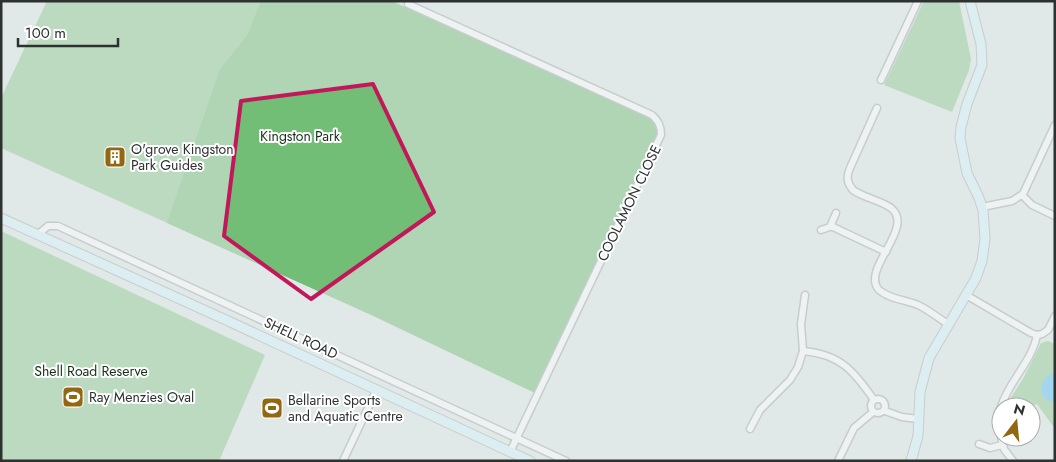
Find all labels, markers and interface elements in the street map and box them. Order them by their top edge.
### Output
scale bar [18,15,118,47]
text: 100 m [25,22,66,44]
park label: Kingston Park [260,126,341,146]
place label: O'grove Kingston Park Guides [131,139,234,175]
street label: COOLAMON CLOSE [592,142,666,264]
building icon: O'grove Kingston Park Guides [103,145,127,169]
street label: SHELL ROAD [261,312,341,364]
park label: Shell Road Reserve [34,361,148,381]
sports icon: Ray Menzies Oval [61,385,85,409]
place label: Ray Menzies Oval [89,387,194,407]
place label: Bellarine Sports and Aquatic Centre [288,390,403,426]
sports icon: Bellarine Sports and Aquatic Centre [260,396,284,420]
north arrow [991,397,1041,447]
text: N [1011,398,1028,421]

